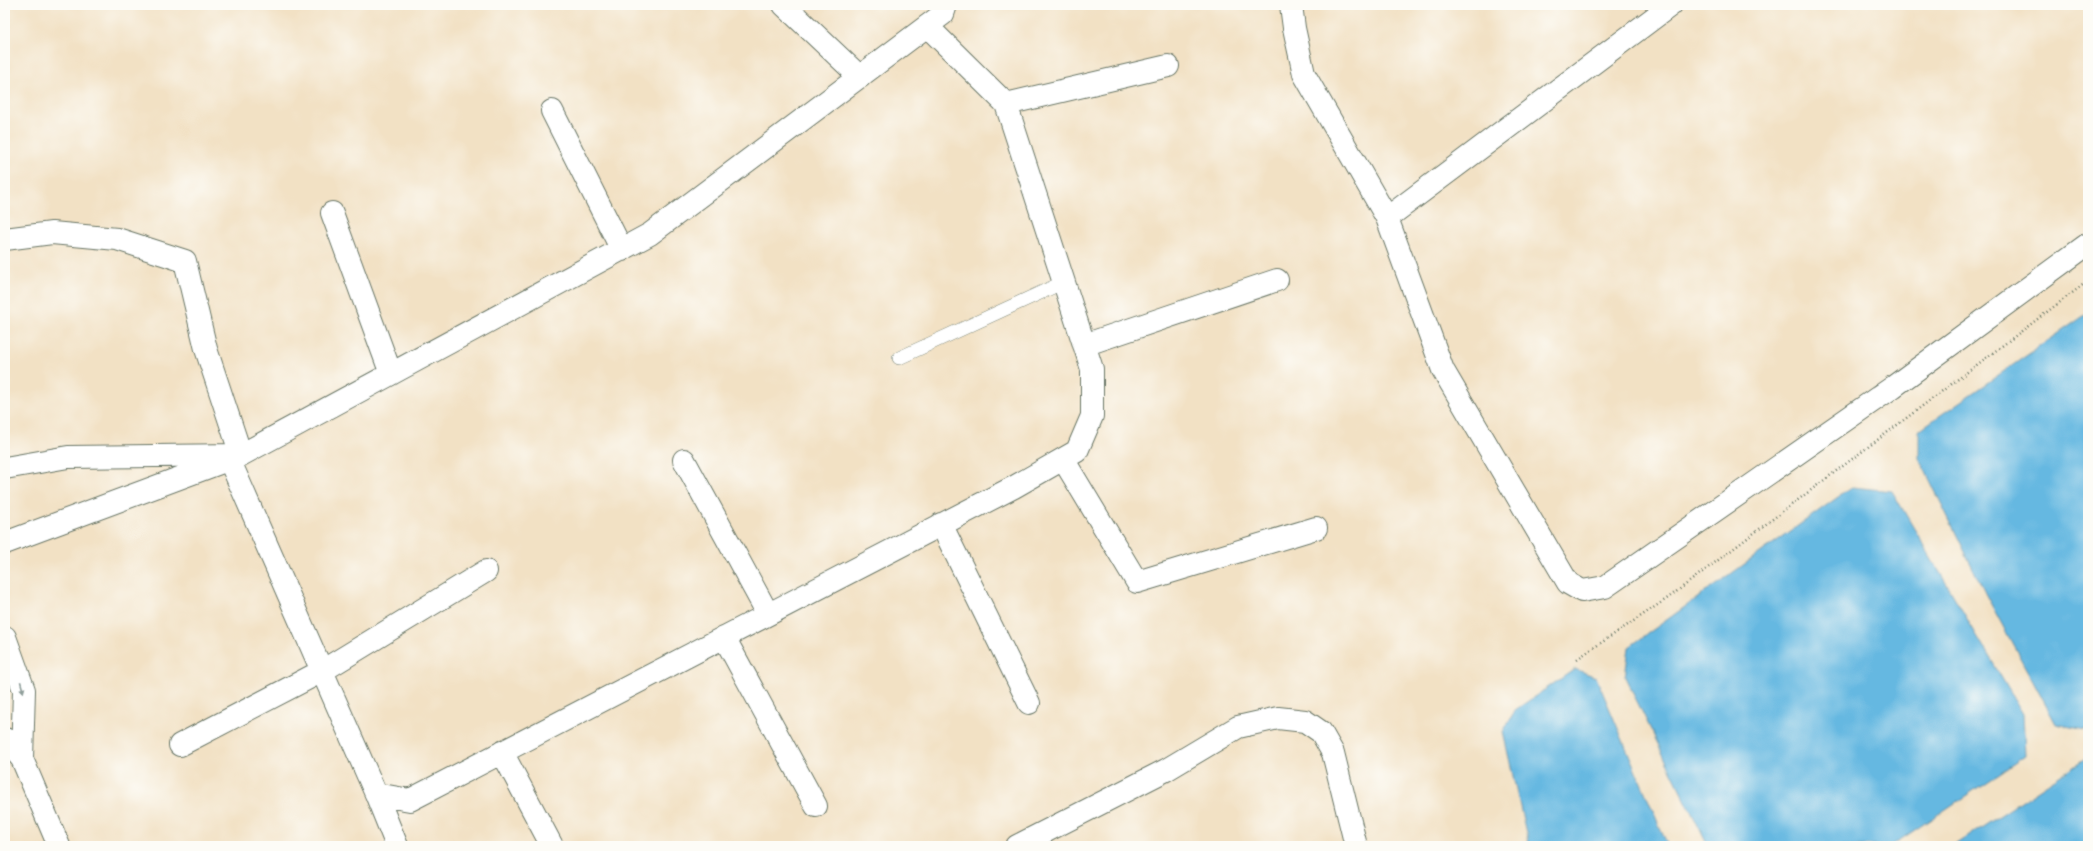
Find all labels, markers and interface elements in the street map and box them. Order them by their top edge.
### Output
one-way arrow [19,681,25,693]

